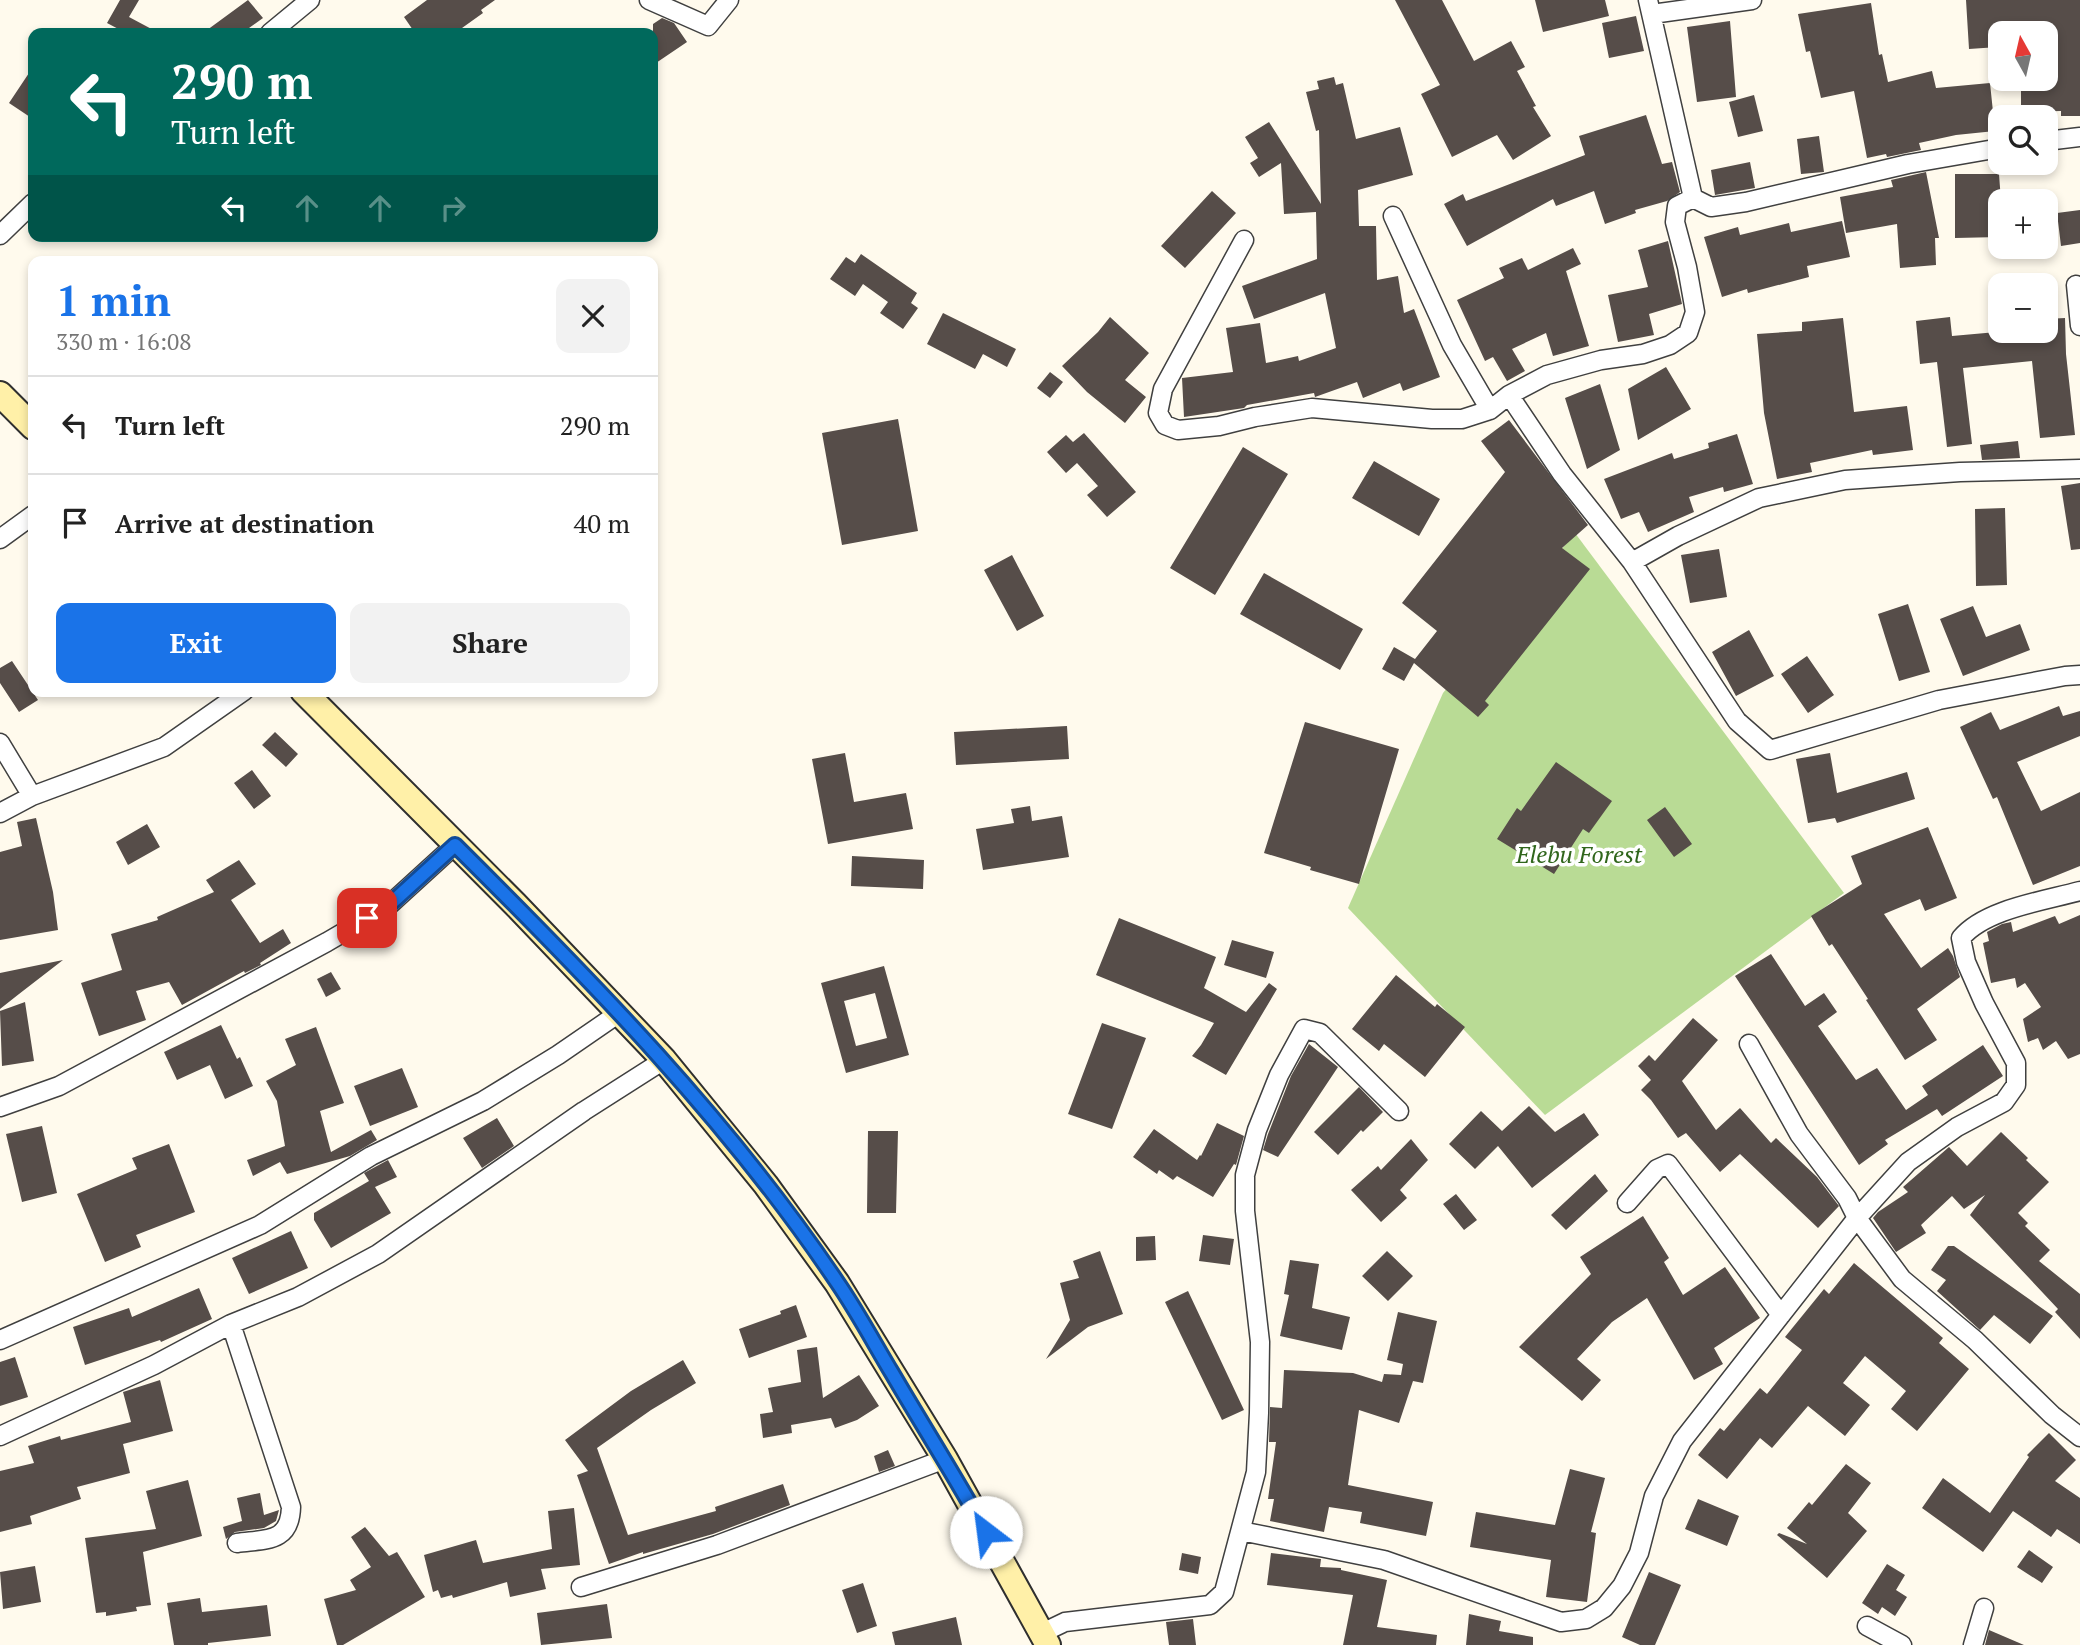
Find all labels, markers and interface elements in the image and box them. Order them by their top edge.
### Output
north arrow [1988,21,2058,91]
map controls [1988,21,2058,343]
text: 290 m [171,48,313,113]
icon: left [56,56,147,147]
button: search [1988,105,2058,175]
text: Turn left [171,111,295,153]
icon: left [215,189,253,227]
icon: ahead [288,189,326,227]
icon: ahead [361,189,399,227]
icon: right [434,189,472,227]
button: + [1988,189,2058,259]
text: 1 min [56,272,171,328]
button: − [1988,273,2058,343]
button: close [556,279,630,353]
text: 330 m · 16:08 [56,326,191,357]
icon: left [56,406,94,444]
text: Turn left [115,408,225,442]
text: 290 m [560,408,630,442]
icon: arrive [56,504,94,542]
text: Arrive at destination [115,506,374,540]
text: 40 m [574,506,630,540]
button: Exit [56,603,336,683]
button: Share [350,603,630,683]
park label: Elebu Forest [1515,838,1643,870]
pin [337,888,397,948]
icon: arrive [348,899,386,937]
position arrow [949,1495,1023,1569]

